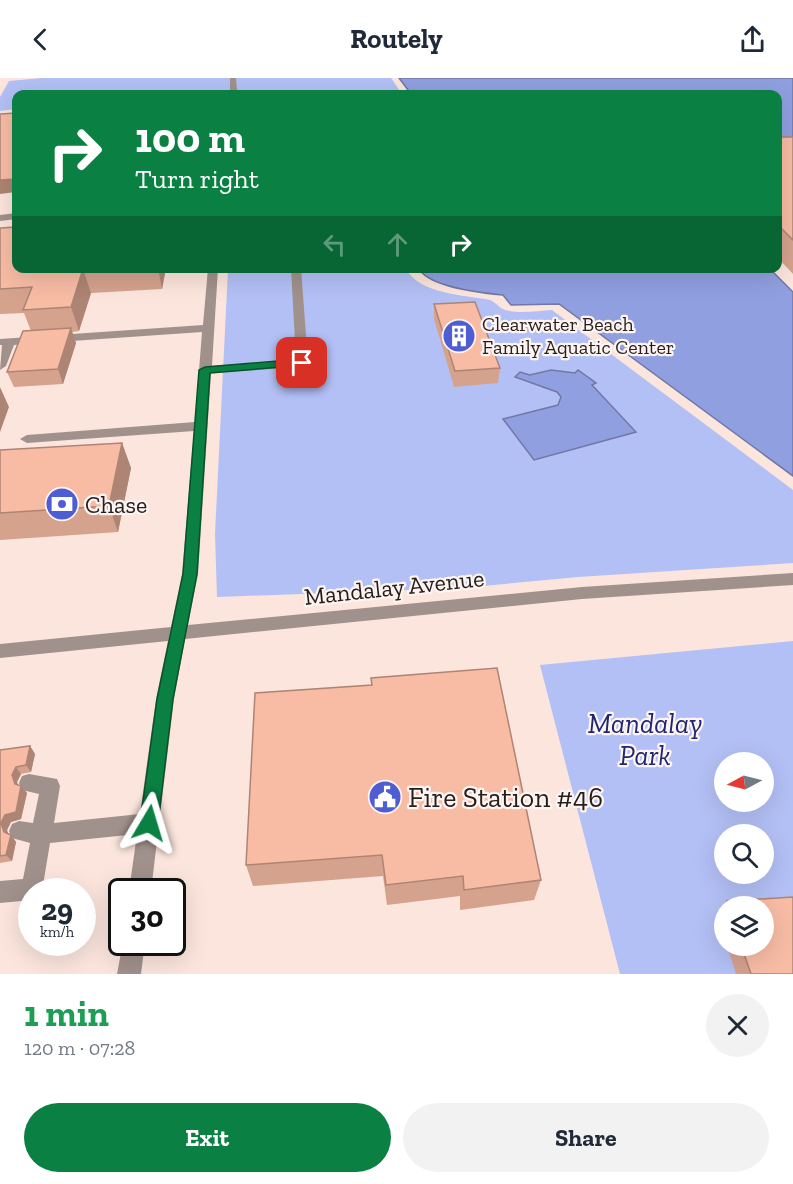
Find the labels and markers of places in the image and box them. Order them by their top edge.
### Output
place label: Clearwater Beach Family Aquatic Center [482,312,674,359]
building icon: Clearwater Beach Family Aquatic Center [441,318,477,354]
pin [276,337,327,388]
bank icon: Chase [44,486,80,522]
place label: Chase [85,490,147,519]
public building icon: Fire Station #46 [367,779,403,815]
place label: Fire Station #46 [408,781,603,814]

